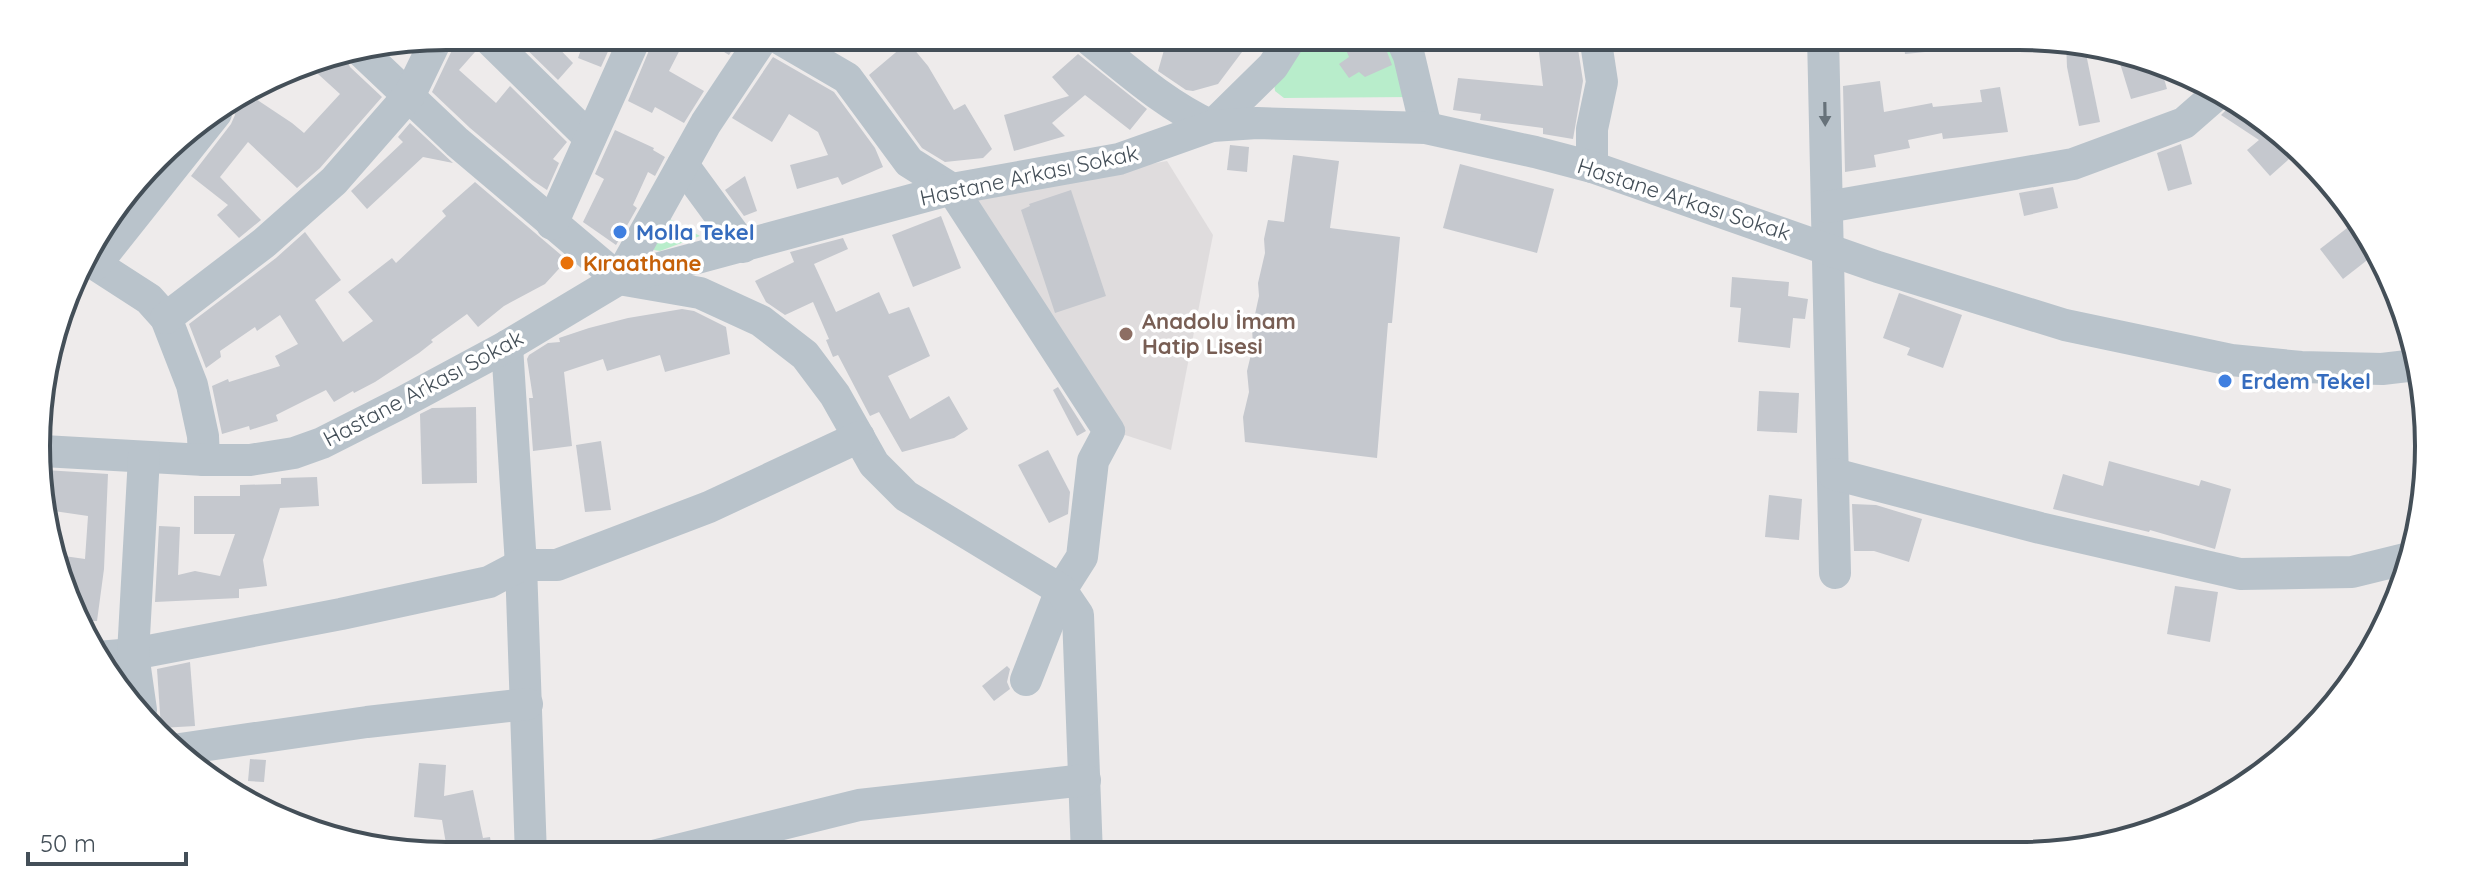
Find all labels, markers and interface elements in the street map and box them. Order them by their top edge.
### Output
one-way arrow [1819,102,1831,127]
street label: Hastane Arkası Sokak [917,138,1141,212]
street label: Hastane Arkası Sokak [1574,151,1794,247]
place label: Molla Tekel [636,218,755,246]
marker: Molla Tekel [611,223,629,241]
place label: Kıraathane [583,249,702,277]
marker: Kıraathane [558,254,576,272]
place label: Anadolu İmam Hatip Lisesi [1142,307,1296,360]
street label: Hastane Arkası Sokak [318,323,528,453]
marker: Anadolu İmam Hatip Lisesi [1117,325,1135,343]
place label: Erdem Tekel [2241,367,2371,395]
marker: Erdem Tekel [2216,372,2234,390]
scale bar [28,816,186,866]
text: 50 m [40,828,96,858]

